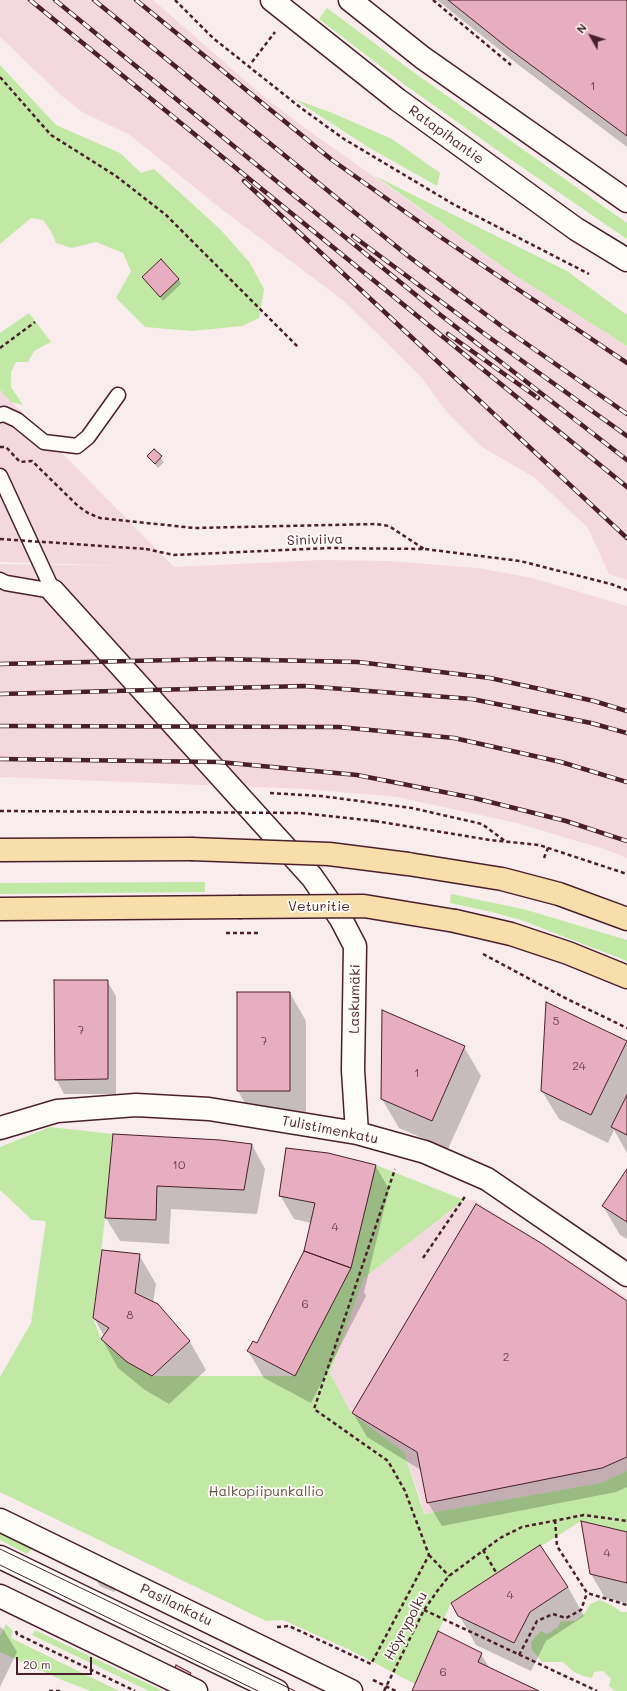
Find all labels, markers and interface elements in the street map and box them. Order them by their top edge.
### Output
north arrow [571,16,611,56]
text: N [573,20,590,36]
house number: 1 [590,79,596,93]
street label: Ratapihantie [405,102,487,168]
street label: Siniviiva [287,531,343,549]
street label: Veturitie [288,899,350,915]
street label: Laskumäki [346,964,364,1034]
house number: 5 [553,1014,559,1028]
house number: 7 [78,1023,84,1037]
house number: 7 [261,1034,267,1048]
house number: 24 [572,1059,586,1073]
house number: 1 [414,1066,420,1080]
street label: Tulistimenkatu [280,1112,380,1148]
house number: 10 [173,1158,185,1172]
house number: 4 [331,1220,339,1234]
house number: 6 [301,1297,309,1311]
house number: 8 [126,1308,134,1322]
house number: 2 [503,1350,509,1364]
park label: Halkopiipunkallio [209,1484,323,1500]
house number: 4 [603,1546,611,1560]
street label: Pasilankatu [137,1580,215,1630]
house number: 4 [506,1588,514,1602]
street label: Höyrypolku [381,1589,431,1663]
scale bar [18,1649,94,1675]
text: 20 m [23,1656,51,1672]
house number: 6 [439,1665,447,1679]

